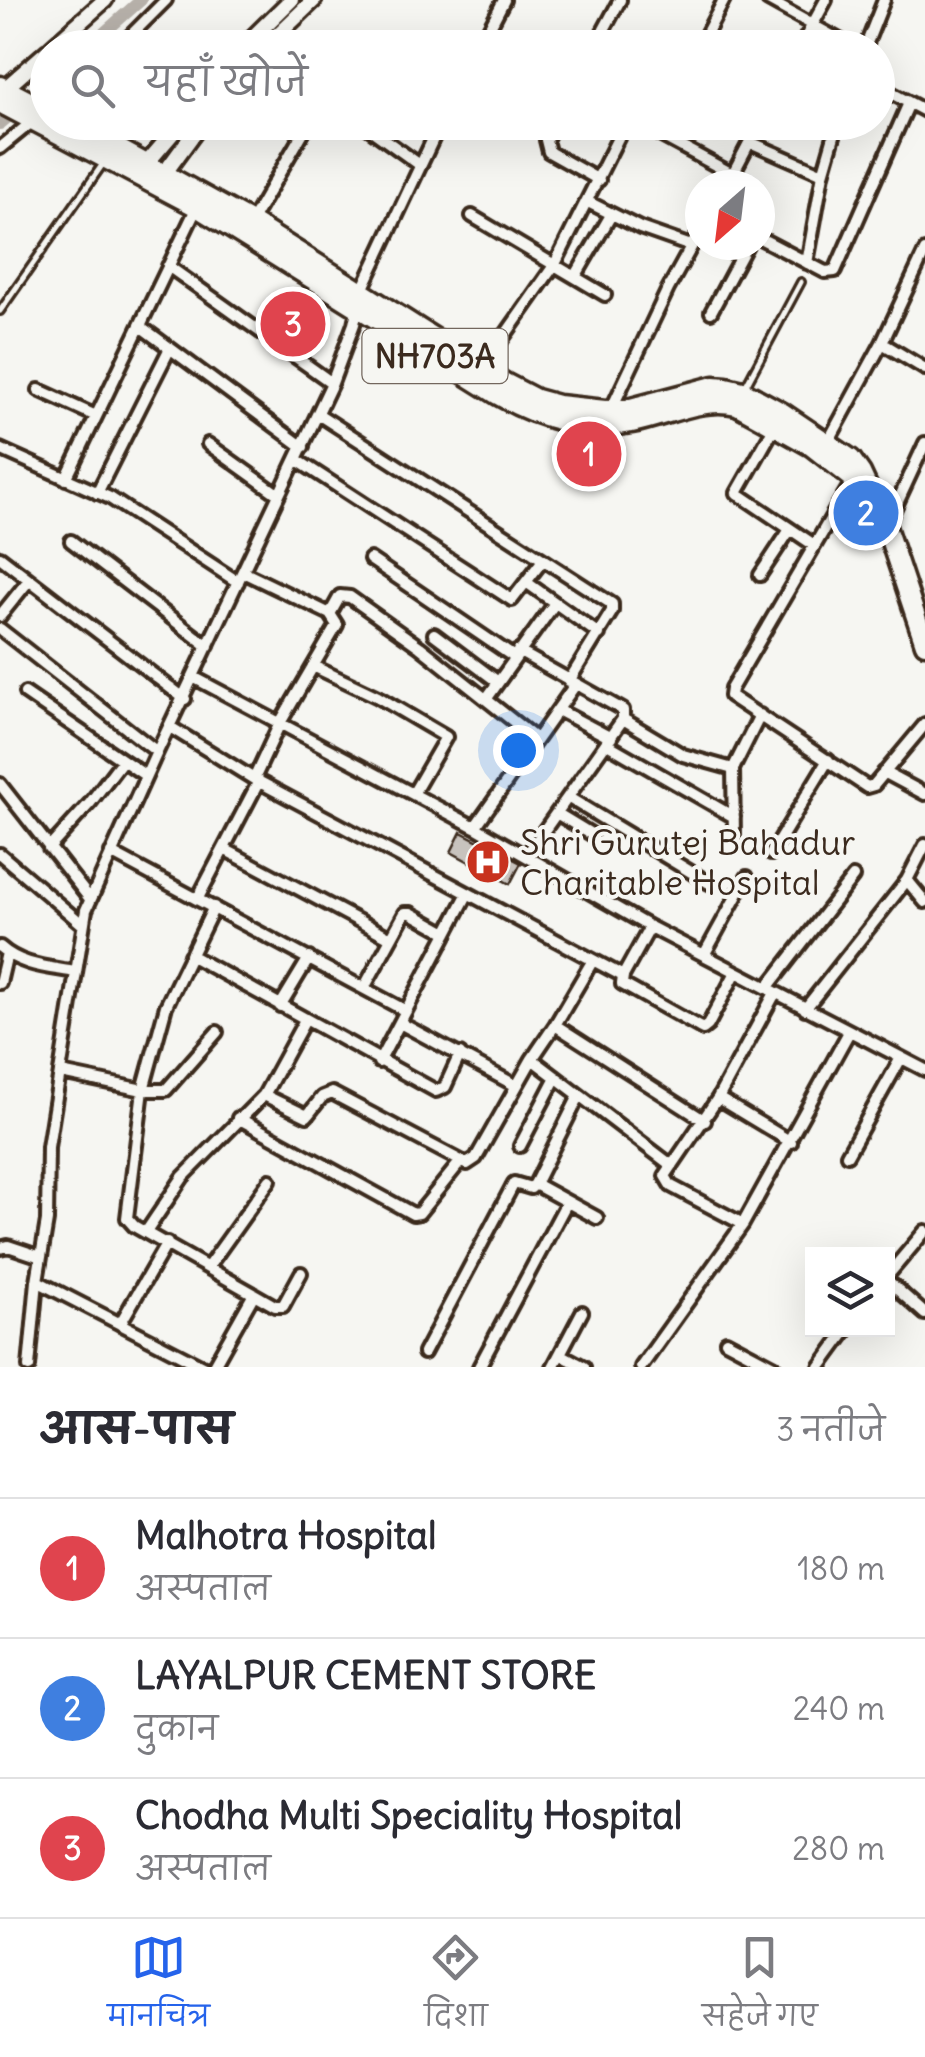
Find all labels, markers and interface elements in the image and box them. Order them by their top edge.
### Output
search box [30,30,895,140]
icon: search [65,58,120,113]
text: यहाँ खोजें [145,58,308,105]
north arrow [685,170,775,260]
pin: 3 [260,286,326,362]
road number: NH703A [362,329,508,383]
pin: 1 [556,416,622,492]
pin: 2 [834,476,898,550]
your location [493,725,544,776]
place label: Shri Gurutej Bahadur Charitable Hospital [520,820,855,904]
hospital icon: Shri Gurutej Bahadur Charitable Hospital [465,839,511,885]
map controls [805,1247,895,1337]
button: layers [805,1247,895,1337]
text: आस-पास [40,1402,233,1454]
text: 3 नतीजे [776,1409,885,1450]
text: Malhotra Hospital [135,1512,437,1559]
text: 1 [66,1548,79,1589]
text: 180 m [797,1548,885,1589]
text: अस्पताल [135,1568,271,1609]
text: LAYALPUR CEMENT STORE [135,1652,596,1699]
text: 2 [64,1688,81,1729]
text: 240 m [793,1688,885,1729]
text: दुकान [135,1708,218,1749]
text: Chodha Multi Speciality Hospital [135,1792,682,1839]
text: 3 [63,1828,82,1869]
text: 280 m [792,1828,885,1869]
text: अस्पताल [135,1848,271,1889]
tab: मानचित्र [107,1930,210,2047]
tab: दिशा [424,1930,488,2047]
tab: सहेजे गए [702,1930,818,2047]

